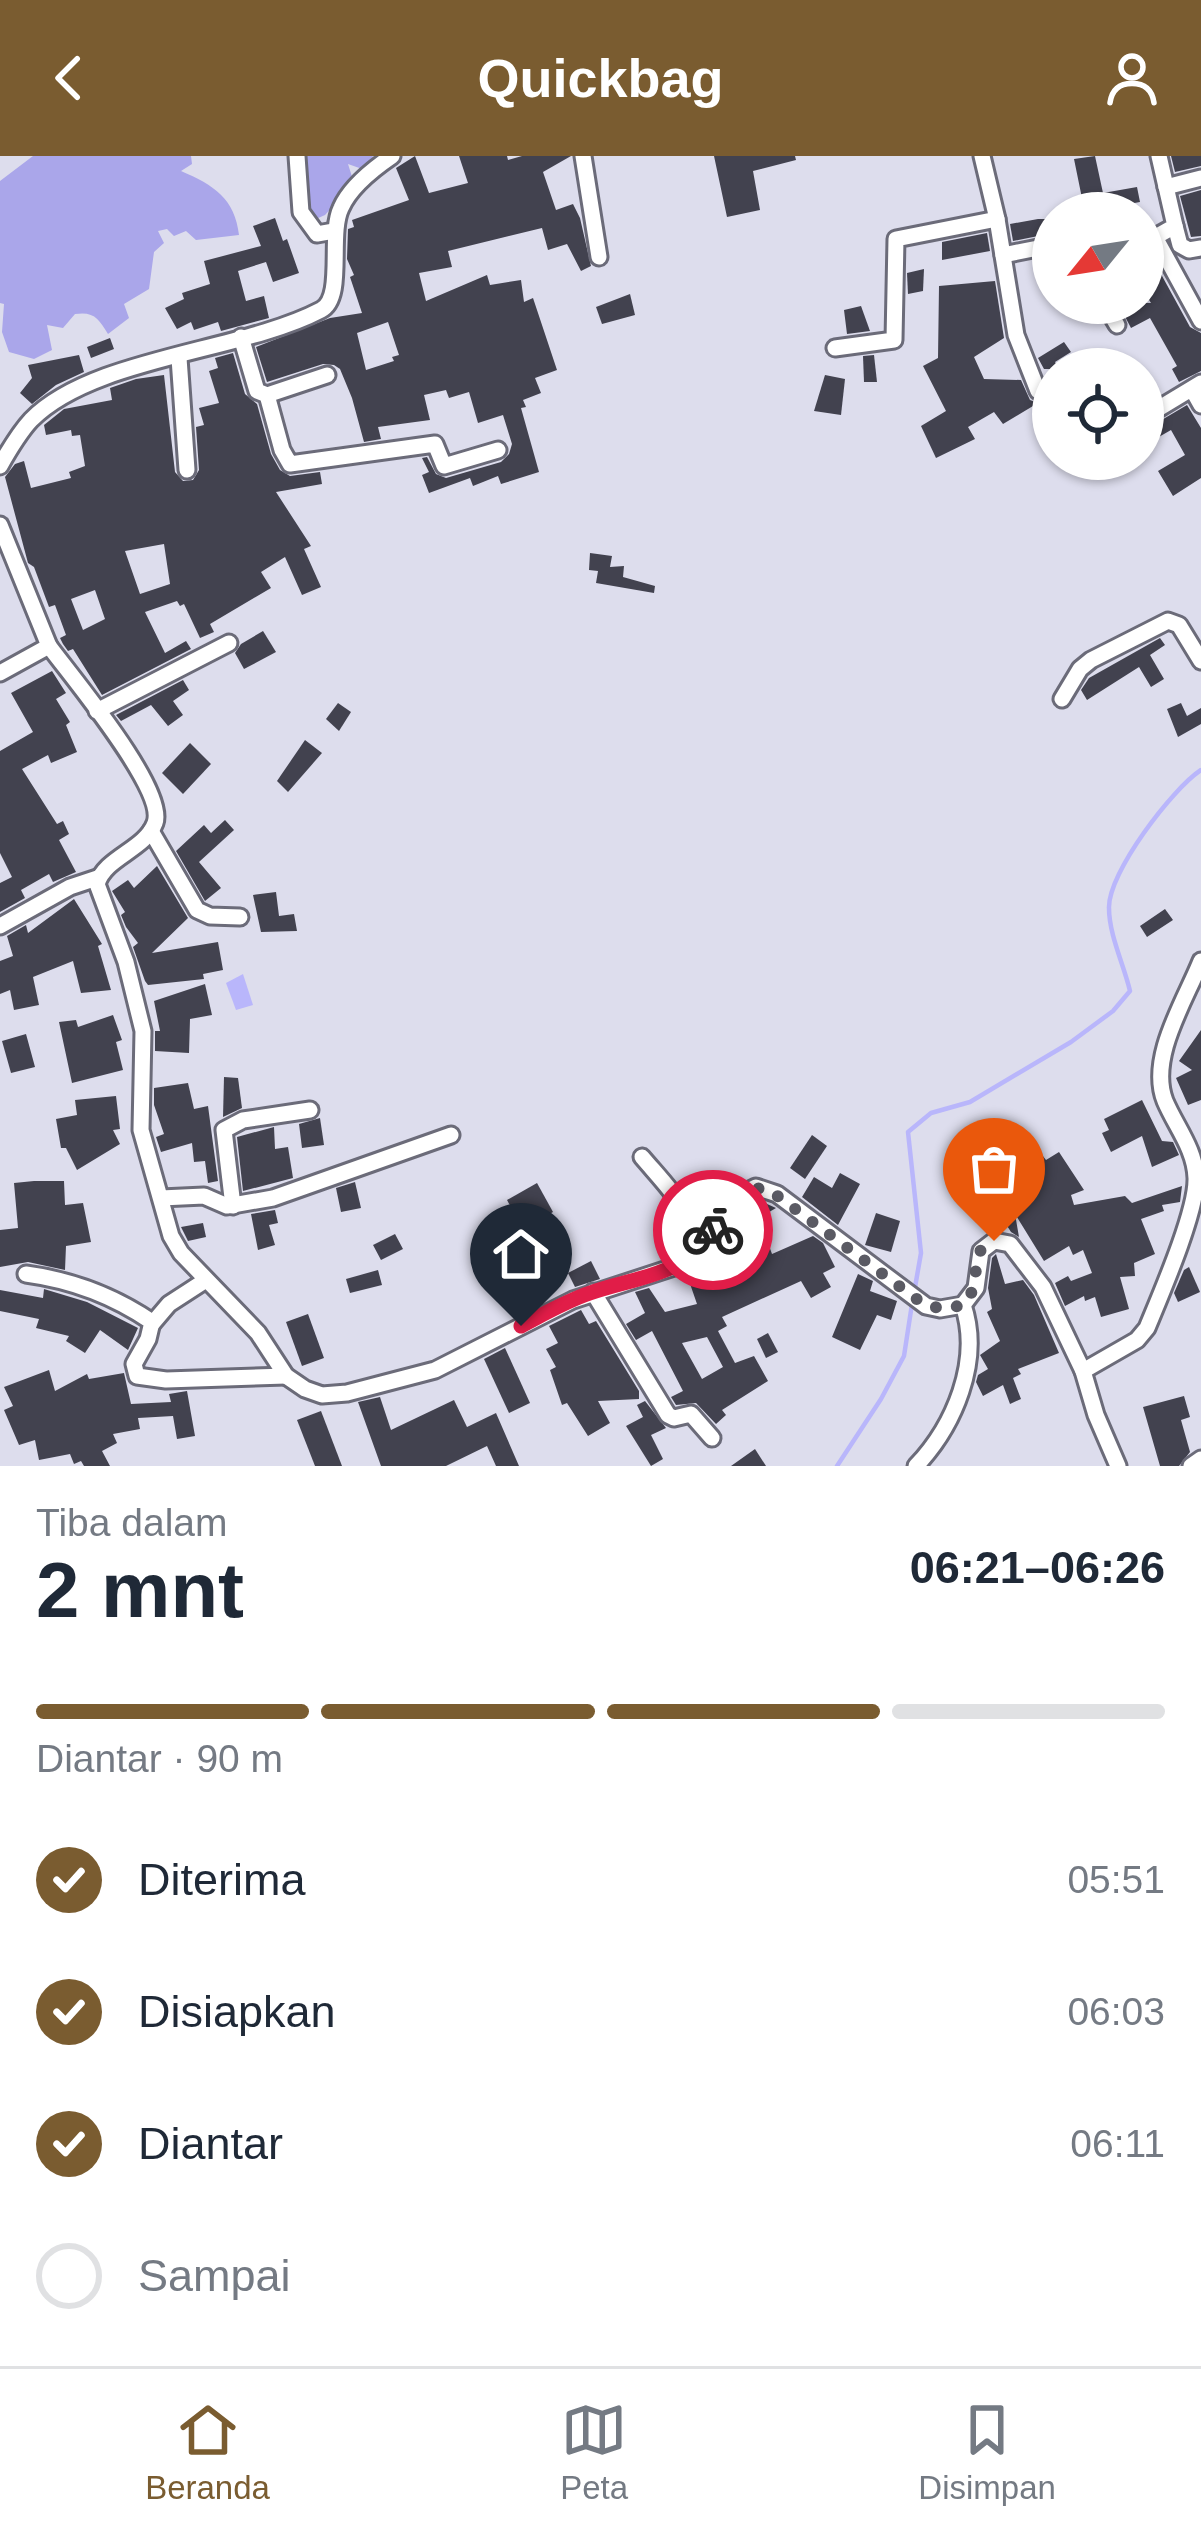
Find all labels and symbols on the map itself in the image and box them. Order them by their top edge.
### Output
north arrow [1032,192,1164,324]
pin [943,1118,1045,1241]
courier [653,1170,773,1290]
pin [470,1203,572,1326]

